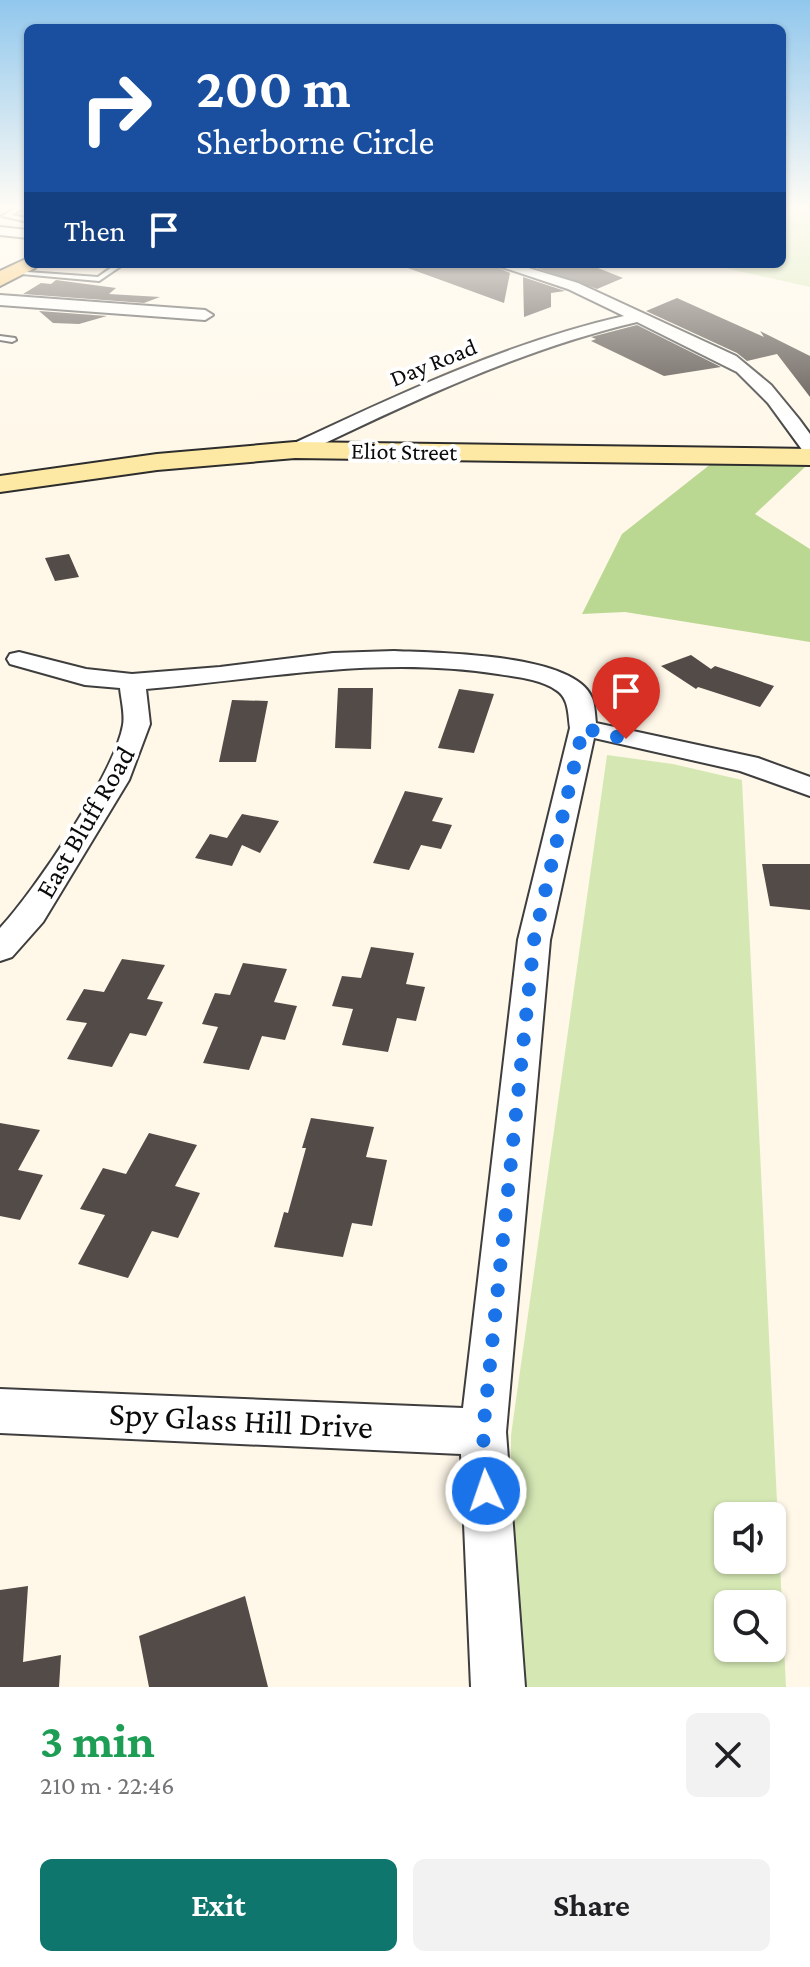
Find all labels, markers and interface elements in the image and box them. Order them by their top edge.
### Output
icon: right [64,56,168,160]
text: 200 m [196,57,351,119]
text: Sherborne Circle [196,122,434,162]
icon: arrive [142,208,186,252]
text: Then [64,214,126,247]
street label: Day Road [386,332,481,392]
street label: Eliot Street [351,437,458,465]
pin [592,657,660,739]
icon: arrive [604,669,648,713]
street label: East Bluff Road [29,741,141,903]
street label: Spy Glass Hill Drive [108,1395,374,1446]
position arrow [444,1449,528,1533]
map controls [714,1502,786,1662]
button: sound [714,1502,786,1574]
button: search [714,1590,786,1662]
button: close [686,1713,770,1797]
text: 3 min [40,1714,155,1767]
text: 210 m · 22:46 [40,1771,175,1800]
button: Exit [40,1859,397,1951]
button: Share [413,1859,770,1951]

